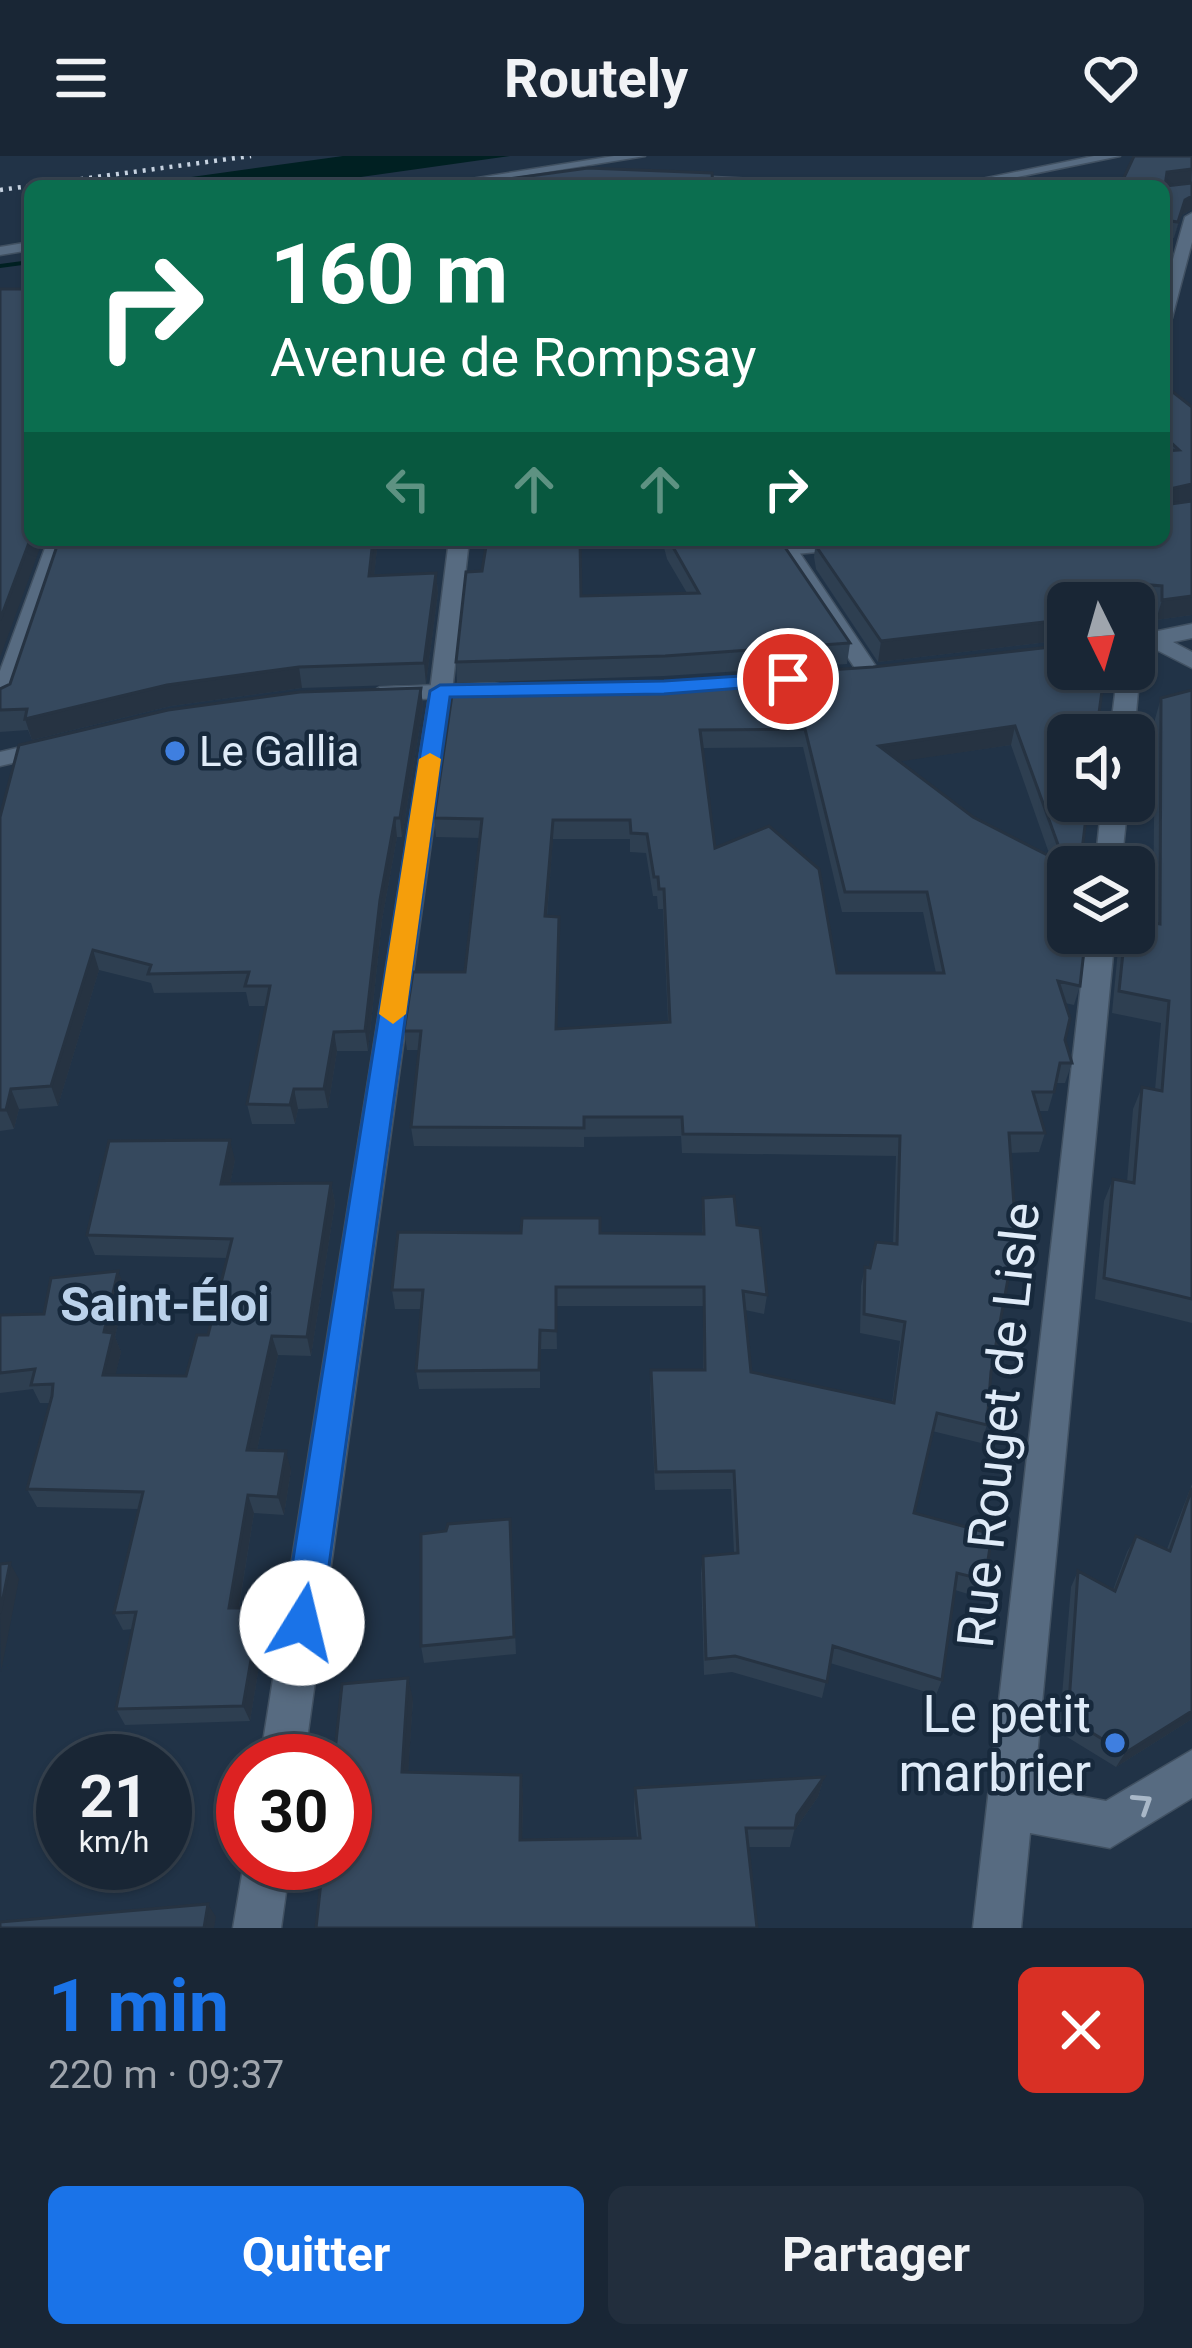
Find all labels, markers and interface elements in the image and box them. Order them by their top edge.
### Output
icon: menu [48,45,114,111]
icon: heart [1078,45,1144,111]
text: Routely [504,47,688,110]
text: 160 m [270,225,508,324]
icon: right [72,228,228,384]
text: Avenue de Rompsay [270,326,757,389]
icon: left [375,456,441,522]
icon: ahead [501,456,567,522]
icon: ahead [627,456,693,522]
icon: right [753,456,819,522]
north arrow [1047,582,1155,690]
map controls [1047,582,1155,954]
pin [737,628,839,730]
icon: arrive [755,646,821,712]
button: sound [1047,714,1155,822]
place label: Le Gallia [199,727,359,776]
marker: Le Gallia [162,738,188,764]
button: layers [1047,846,1155,954]
street label: Rue Rouget de Lisle [946,1200,1051,1650]
district label: Saint-Éloi [60,1276,270,1333]
position arrow [239,1560,365,1686]
place label: Le petit marbrier [899,1685,1091,1803]
marker: Le petit marbrier [1102,1730,1128,1756]
speed limit sign: 30 [216,1734,372,1890]
text: 21 [80,1761,148,1832]
one-way arrow [1130,1795,1152,1818]
text: km/h [79,1824,149,1859]
text: 1 min [48,1964,229,2049]
button: close [1018,1967,1144,2093]
text: 220 m · 09:37 [48,2052,284,2098]
button: Quitter [48,2186,584,2324]
button: Partager [608,2186,1144,2324]

